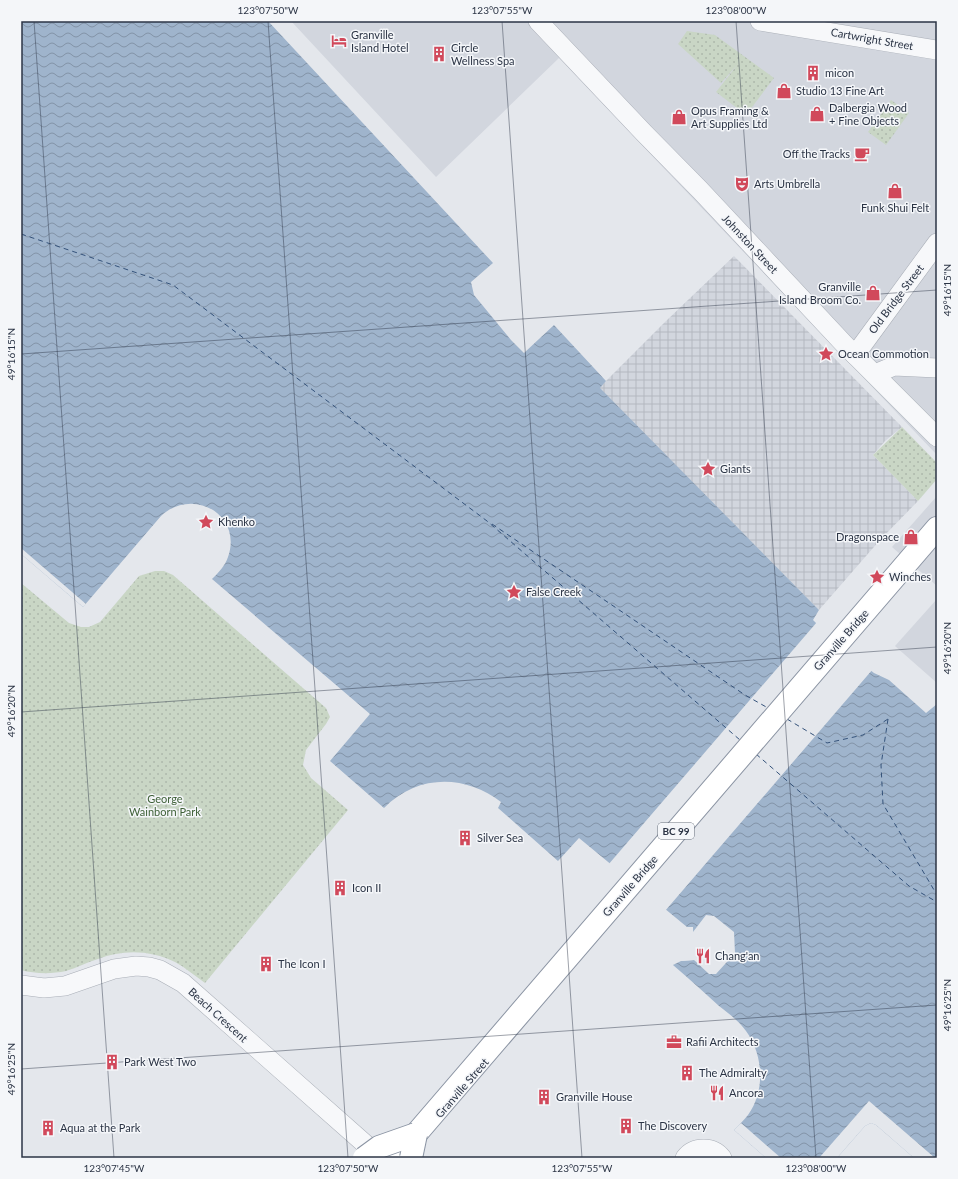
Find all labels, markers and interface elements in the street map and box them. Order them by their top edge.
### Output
text: 123°07'50"W [238,4,299,16]
text: 123°07'55"W [472,4,533,16]
text: 123°08'00"W [706,4,767,16]
street label: Cartwright Street [830,25,914,52]
place label: Granville Island Hotel [351,28,409,54]
hotel icon: Granville Island Hotel [330,32,348,50]
place label: Circle Wellness Spa [451,41,515,67]
building icon: Circle Wellness Spa [430,45,448,63]
building icon: micon [804,64,822,82]
place label: micon [825,66,854,79]
shop icon: Studio 13 Fine Art [775,82,793,100]
place label: Studio 13 Fine Art [796,84,884,97]
place label: Dalbergia Wood + Fine Objects [829,101,907,127]
place label: Opus Framing & Art Supplies Ltd [691,104,769,130]
shop icon: Dalbergia Wood + Fine Objects [808,105,826,123]
shop icon: Opus Framing & Art Supplies Ltd [670,108,688,126]
cafe icon: Off the Tracks [853,145,871,163]
place label: Off the Tracks [783,147,850,160]
theatre icon: Arts Umbrella [733,175,751,193]
place label: Arts Umbrella [754,177,820,190]
shop icon: Funk Shui Felt [886,182,904,200]
place label: Funk Shui Felt [861,201,929,214]
street label: Johnston Street [720,212,781,276]
street label: Old Bridge Street [865,261,926,336]
text: 49°16'15"N [941,264,953,316]
place label: Granville Island Broom Co. [779,280,861,306]
shop icon: Granville Island Broom Co. [864,284,882,302]
text: 49°16'15"N [5,328,17,380]
place icon: Ocean Commotion [817,345,835,363]
place label: Ocean Commotion [838,347,929,360]
place icon: Giants [699,460,717,478]
place label: Giants [720,462,751,475]
place icon: Khenko [197,513,215,531]
place label: Khenko [218,515,255,528]
shop icon: Dragonspace [902,528,920,546]
place label: Dragonspace [836,530,899,543]
place icon: Winches [868,568,886,586]
place label: Winches [889,570,931,583]
place icon: False Creek [505,583,523,601]
place label: False Creek [526,585,582,598]
street label: Granville Bridge [811,606,871,673]
text: 49°16'20"N [941,622,953,674]
text: 49°16'20"N [5,685,17,737]
park label: George Wainborn Park [129,792,201,818]
road number: BC 99 [658,823,694,839]
building icon: Silver Sea [456,829,474,847]
place label: Silver Sea [477,831,523,844]
street label: Granville Bridge [600,852,660,919]
building icon: Icon II [331,879,349,897]
place label: Icon II [352,881,381,894]
restaurant icon: Chang'an [694,947,712,965]
place label: Chang'an [715,949,760,962]
building icon: The Icon I [257,955,275,973]
place label: The Icon I [278,957,326,970]
text: 49°16'25"N [941,979,953,1031]
street label: Beach Crescent [186,985,251,1045]
office icon: Rafii Architects [665,1033,683,1051]
place label: Rafii Architects [686,1035,759,1048]
text: 49°16'25"N [5,1043,17,1095]
building icon: Park West Two [103,1053,121,1071]
place label: Park West Two [124,1055,196,1068]
street label: Granville Street [432,1055,491,1120]
building icon: The Admiralty [678,1064,696,1082]
place label: The Admiralty [699,1066,767,1079]
restaurant icon: Ancora [708,1084,726,1102]
place label: Ancora [729,1086,763,1099]
building icon: Granville House [535,1088,553,1106]
place label: Granville House [556,1090,633,1103]
building icon: The Discovery [617,1117,635,1135]
building icon: Aqua at the Park [39,1119,57,1137]
place label: The Discovery [638,1119,707,1132]
place label: Aqua at the Park [60,1121,141,1134]
text: 123°07'45"W [84,1162,145,1174]
text: 123°07'50"W [318,1162,379,1174]
text: 123°07'55"W [552,1162,613,1174]
text: 123°08'00"W [786,1162,847,1174]

